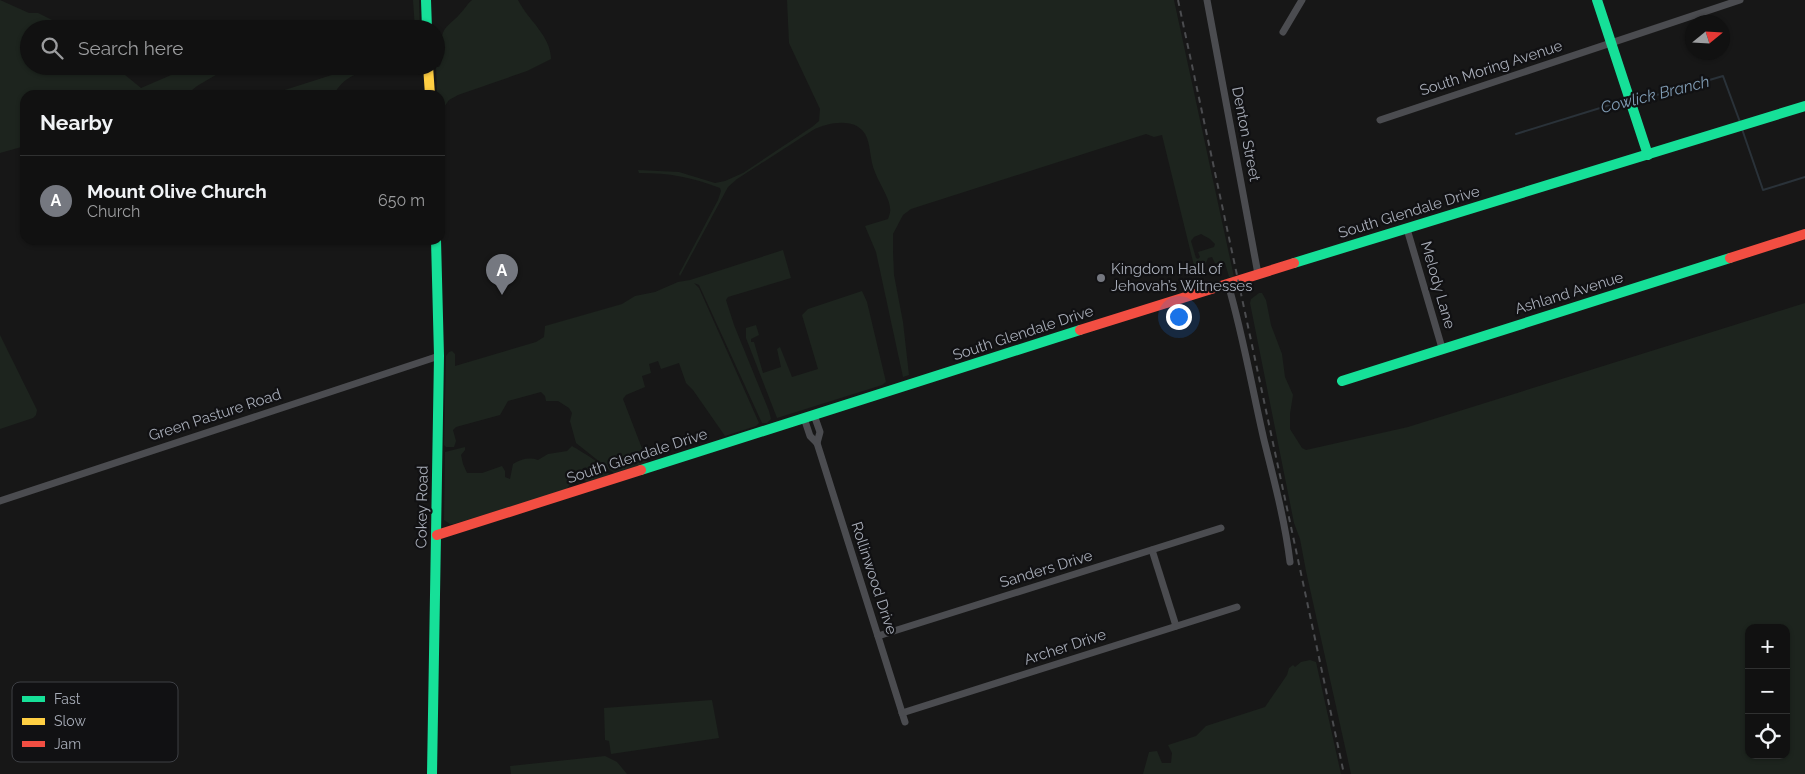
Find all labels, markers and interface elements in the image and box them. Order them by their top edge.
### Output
north arrow [1685,15,1730,60]
search box [20,20,445,75]
icon: search [38,34,66,62]
street label: South Moring Avenue [1417,36,1565,100]
text: Search here [78,37,184,59]
water label: Cowlick Branch [1599,72,1712,117]
street label: Denton Street [1228,85,1264,183]
text: Nearby [40,110,113,135]
text: Mount Olive Church [87,180,267,202]
street label: South Glendale Drive [1336,182,1482,242]
text: A [51,191,61,210]
text: 650 m [378,191,425,210]
text: Church [87,202,140,221]
street label: Melody Lane [1417,239,1459,331]
pin: A [486,254,518,295]
place label: Kingdom Hall of Jehovah’s Witnesses [1111,260,1252,295]
street label: Ashland Avenue [1513,268,1626,318]
marker: Kingdom Hall of Jehovah’s Witnesses [1095,272,1107,284]
street label: South Glendale Drive [950,302,1096,364]
your location [1166,304,1192,330]
street label: Green Pasture Road [147,385,283,445]
street label: South Glendale Drive [564,425,710,487]
street label: Cokey Road [412,465,432,549]
street label: Rollinwood Drive [847,519,901,637]
street label: Sanders Drive [997,546,1095,592]
map controls [1745,624,1790,759]
button: + [1745,624,1790,669]
street label: Archer Drive [1022,625,1109,669]
button: − [1745,669,1790,714]
legend [12,682,178,762]
text: Fast [54,691,81,707]
text: Slow [54,713,86,729]
button: locate [1745,714,1790,759]
text: Jam [54,736,81,752]

